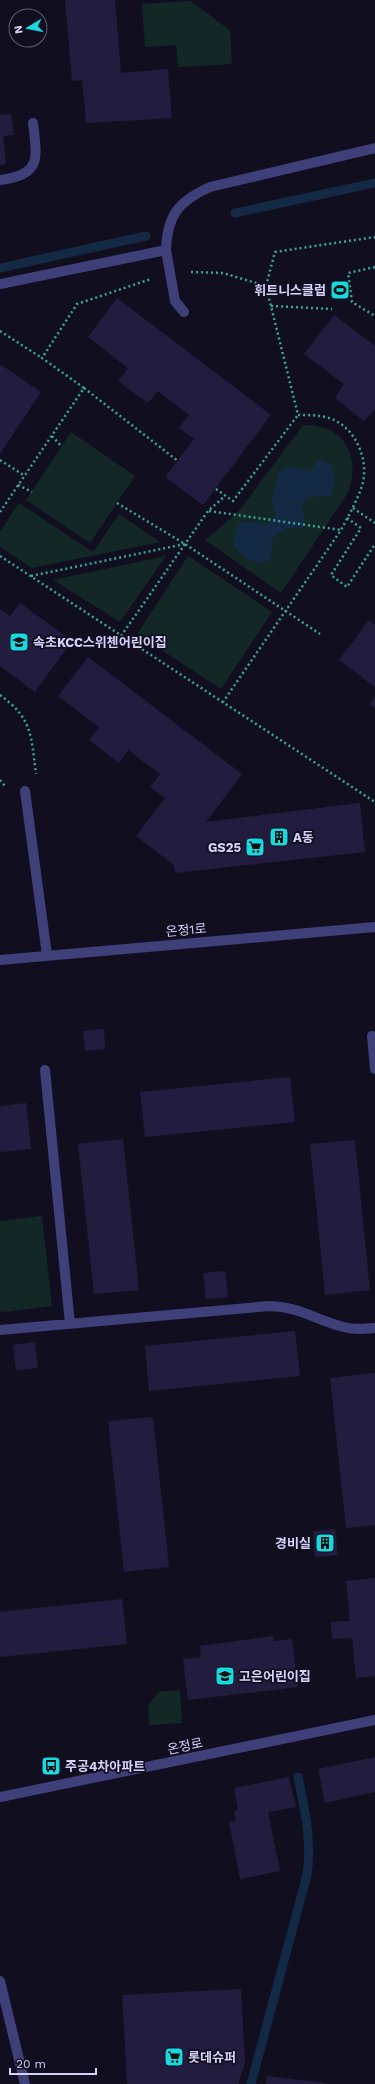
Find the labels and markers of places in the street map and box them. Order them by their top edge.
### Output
sports icon: 휘트니스클럽 [329,279,351,301]
place label: 휘트니스클럽 [254,283,326,298]
school or university icon: 속초KCC스위첸어린이집 [8,631,30,653]
place label: 속초KCC스위첸어린이집 [33,635,167,650]
building icon: A동 [268,826,290,848]
place label: A동 [293,830,314,845]
supermarket icon: GS25 [244,836,266,858]
place label: GS25 [208,840,241,855]
building icon: 경비실 [314,1532,336,1554]
place label: 경비실 [275,1536,311,1551]
school or university icon: 고은어린이집 [214,1665,236,1687]
place label: 고은어린이집 [239,1669,311,1684]
bus stop icon: 주공4차아파트 [40,1755,62,1777]
place label: 주공4차아파트 [65,1759,145,1774]
supermarket icon: 롯데슈퍼 [163,2046,185,2068]
place label: 롯데슈퍼 [188,2050,236,2065]

